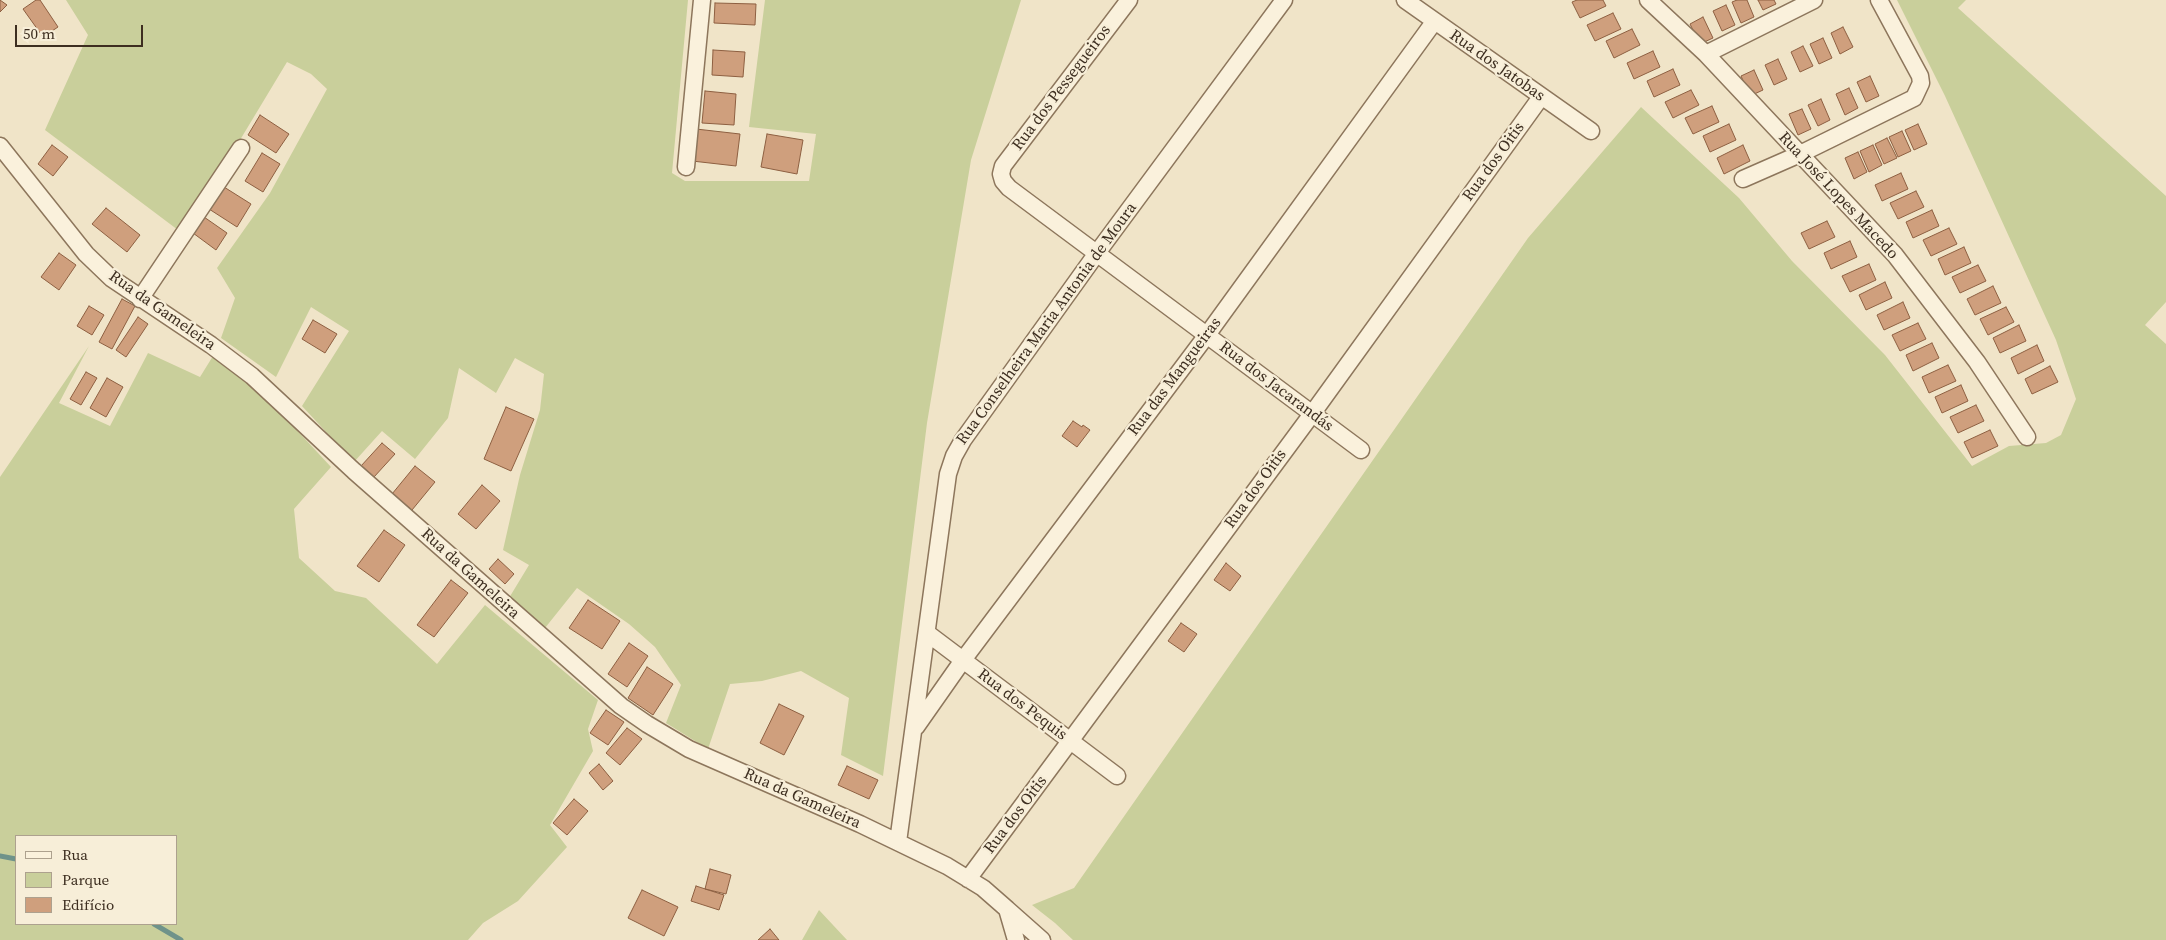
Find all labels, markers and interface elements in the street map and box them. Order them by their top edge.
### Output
scale bar [18,15,145,47]
street label: Rua dos Pessegueiros [1009,22,1115,154]
text: 50 m [23,23,55,44]
street label: Rua dos Jatobas [1446,26,1548,106]
street label: Rua dos Oitis [1459,119,1529,205]
street label: Rua José Lopes Macedo [1774,128,1902,264]
street label: Rua Conselheira Maria Antonia de Moura [953,199,1141,449]
street label: Rua da Gameleira [105,267,219,355]
street label: Rua das Mangueiras [1124,314,1226,440]
street label: Rua dos Jacarandás [1215,338,1337,436]
street label: Rua dos Oitis [1221,446,1291,532]
street label: Rua da Gameleira [417,525,523,623]
street label: Rua dos Pequis [973,665,1071,745]
street label: Rua da Gameleira [741,765,863,833]
street label: Rua dos Oitis [980,772,1052,858]
legend [15,835,178,925]
text: Rua [62,844,88,865]
text: Parque [62,869,109,890]
text: Edifício [62,894,114,915]

